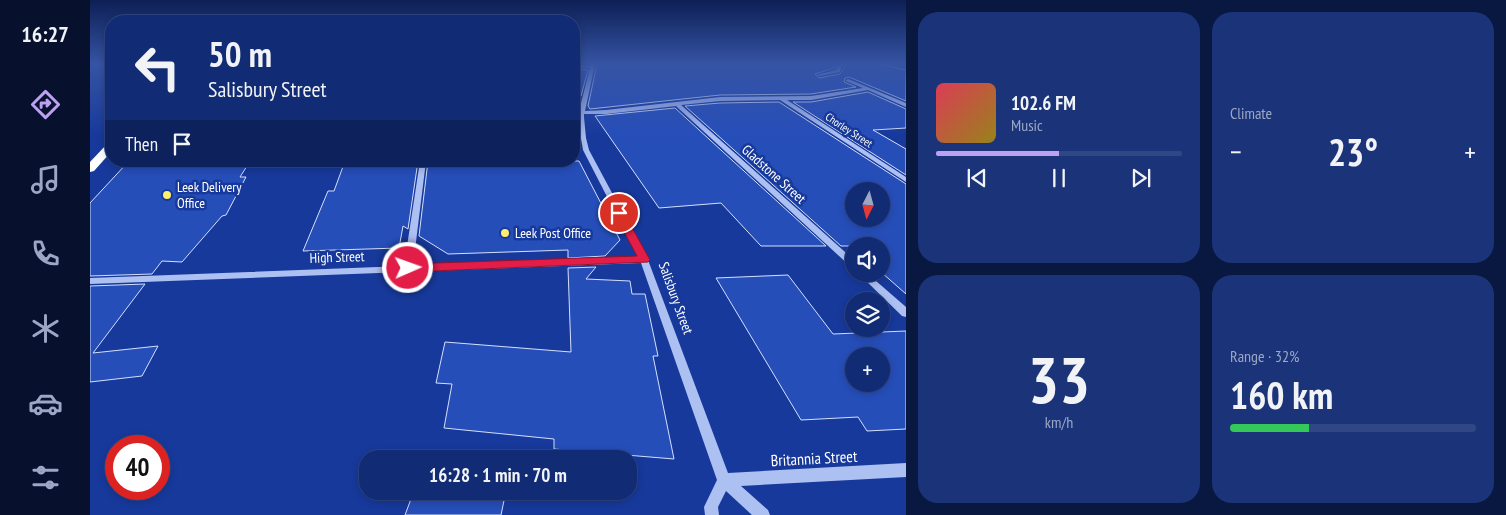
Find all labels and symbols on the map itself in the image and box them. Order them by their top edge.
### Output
street label: Chorley Street [823,110,875,150]
street label: Gladstone Street [738,140,810,208]
place label: Leek Delivery Office [177,178,242,212]
north arrow [845,182,890,228]
marker: Leek Delivery Office [161,189,173,201]
pin [598,192,640,234]
place label: Leek Post Office [515,224,591,242]
marker: Leek Post Office [499,227,511,239]
position arrow [381,241,433,293]
street label: High Street [309,247,365,267]
street label: Salisbury Street [655,259,697,337]
speed limit sign: 40 [105,435,170,500]
street label: Britannia Street [770,446,858,470]

